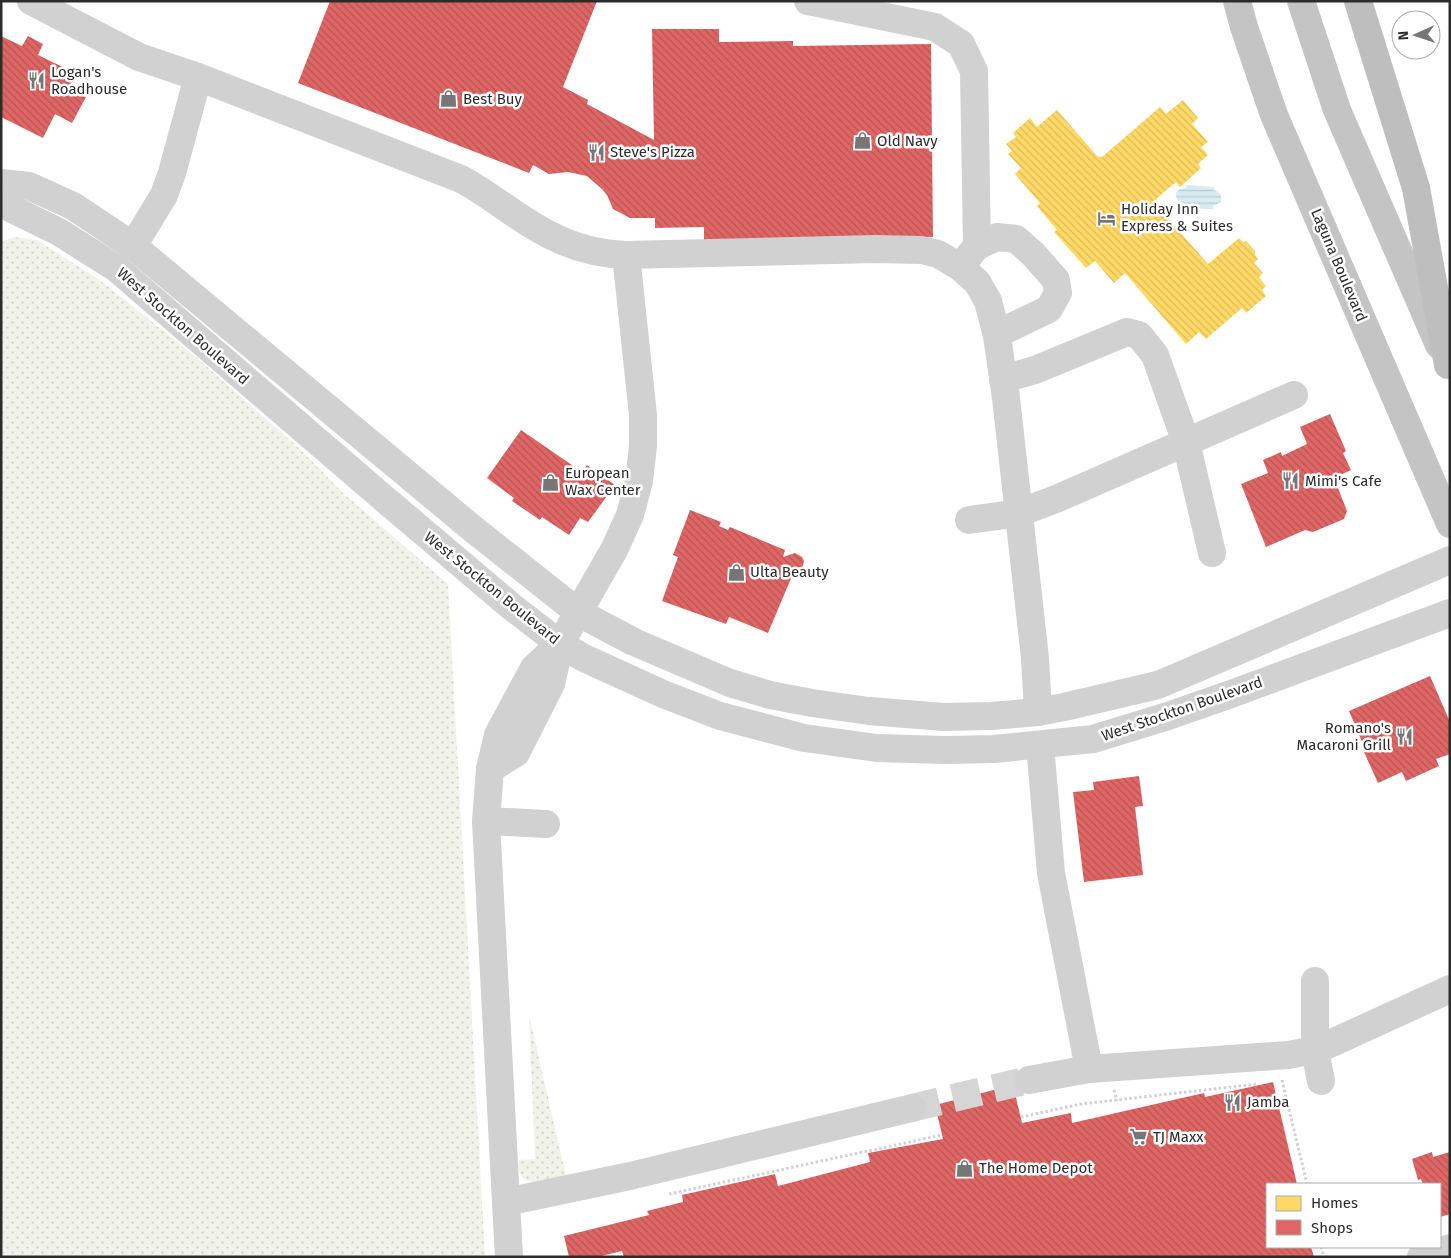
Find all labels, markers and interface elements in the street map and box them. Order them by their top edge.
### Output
north arrow [1391,10,1441,60]
text: N [1395,31,1412,41]
place label: Logan's Roadhouse [51,63,127,98]
restaurant icon: Logan's Roadhouse [27,71,47,91]
shop icon: Best Buy [439,89,459,109]
place label: Best Buy [463,90,523,108]
shop icon: Old Navy [853,131,873,151]
place label: Old Navy [877,132,938,150]
restaurant icon: Steve's Pizza [586,142,606,162]
place label: Steve's Pizza [610,143,695,161]
place label: Holiday Inn Express & Suites [1121,200,1233,235]
street label: Laguna Boulevard [1307,206,1371,324]
hotel icon: Holiday Inn Express & Suites [1097,208,1117,228]
street label: West Stockton Boulevard [113,264,253,388]
place label: European Wax Center [565,464,641,499]
restaurant icon: Mimi's Cafe [1281,471,1301,491]
shop icon: European Wax Center [541,472,561,492]
place label: Mimi's Cafe [1305,472,1382,490]
street label: West Stockton Boulevard [421,528,563,648]
shop icon: Ulta Beauty [726,562,746,582]
place label: Ulta Beauty [750,563,829,581]
street label: West Stockton Boulevard [1099,673,1265,745]
place label: Romano's Macaroni Grill [1297,719,1392,754]
restaurant icon: Romano's Macaroni Grill [1395,727,1415,747]
restaurant icon: Jamba [1223,1092,1243,1112]
place label: Jamba [1247,1093,1290,1111]
supermarket icon: TJ Maxx [1129,1127,1149,1147]
place label: TJ Maxx [1153,1128,1204,1146]
shop icon: The Home Depot [955,1158,975,1178]
place label: The Home Depot [979,1159,1093,1177]
legend [1266,1183,1441,1248]
text: Homes [1311,1194,1358,1212]
text: Shops [1311,1219,1353,1237]

